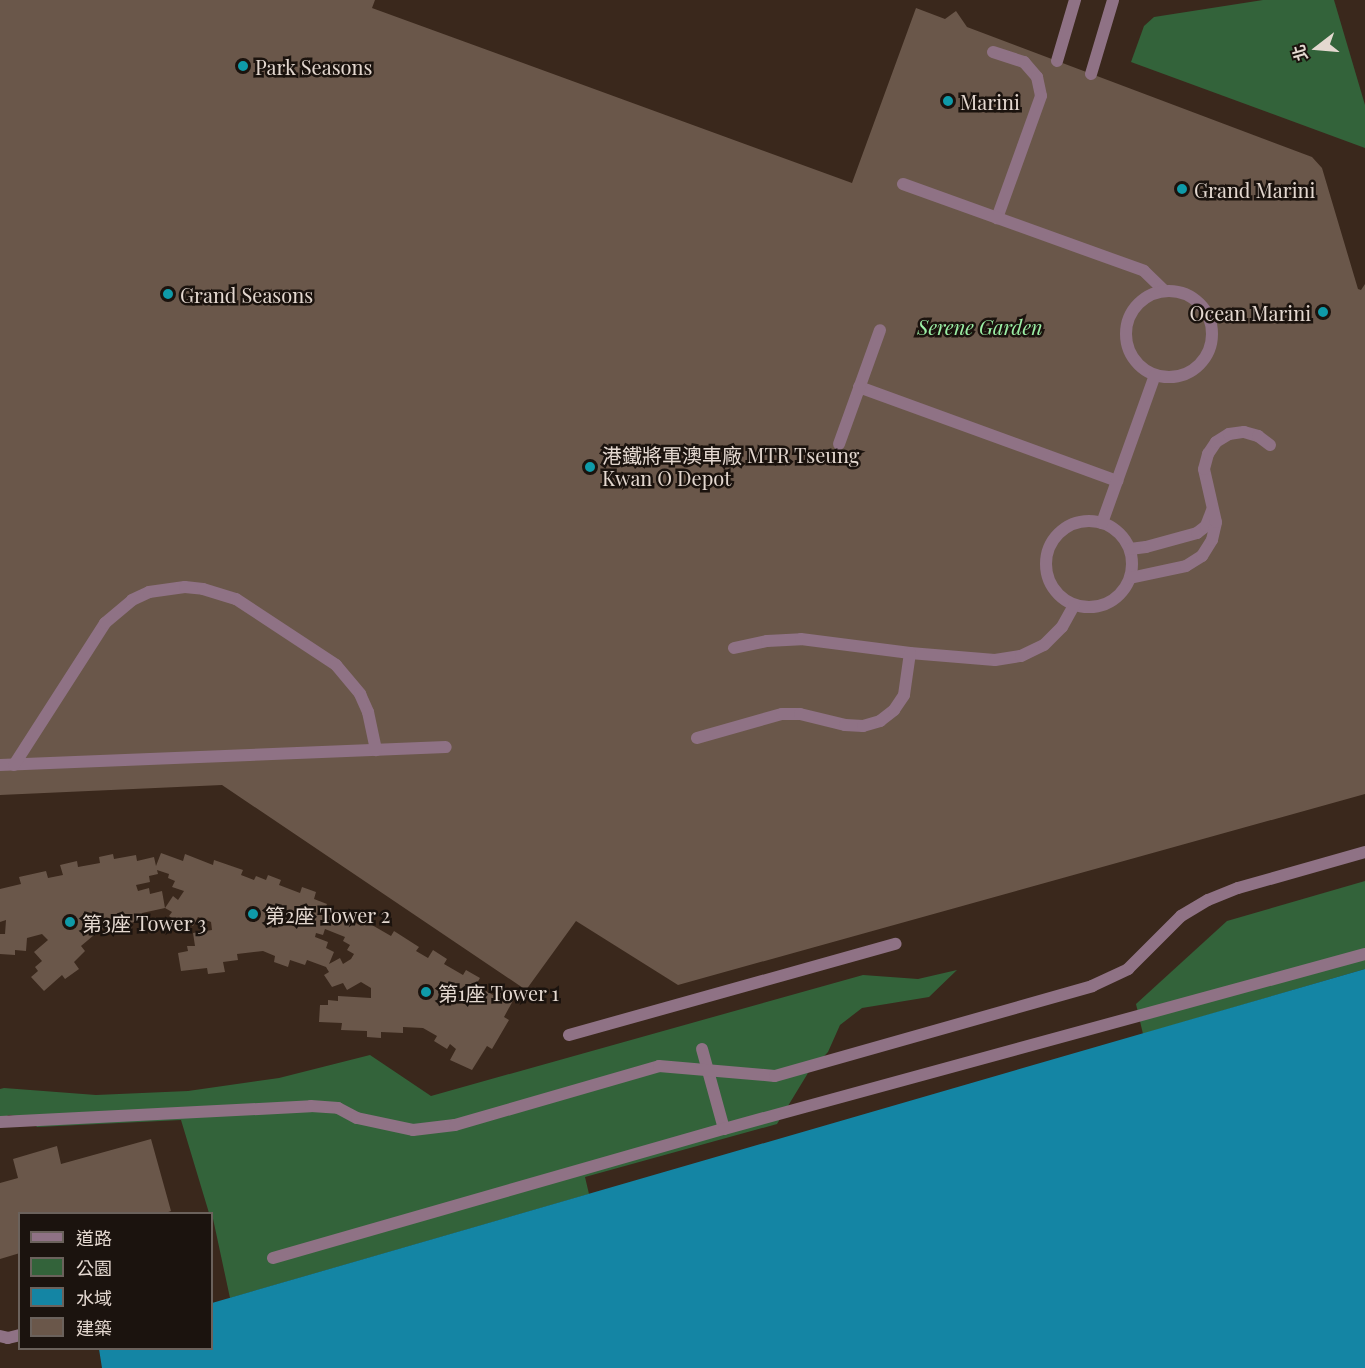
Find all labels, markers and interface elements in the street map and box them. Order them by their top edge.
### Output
north arrow [1287,18,1347,78]
text: 北 [1287,43,1312,64]
place label: Park Seasons [255,54,373,78]
marker: Park Seasons [236,59,250,73]
place label: Marini [960,89,1020,113]
marker: Marini [941,94,955,108]
place label: Grand Marini [1194,177,1315,201]
marker: Grand Marini [1175,182,1189,196]
place label: Grand Seasons [180,282,313,306]
marker: Grand Seasons [161,287,175,301]
place label: Ocean Marini [1190,300,1311,324]
marker: Ocean Marini [1316,305,1330,319]
park label: Serene Garden [917,314,1043,338]
place label: 港鐵將軍澳車廠 MTR Tseung Kwan O Depot [602,443,860,490]
marker: 港鐵將軍澳車廠 MTR Tseung Kwan O Depot [583,460,597,474]
place label: 第2座 Tower 2 [265,902,391,926]
marker: 第2座 Tower 2 [246,907,260,921]
place label: 第3座 Tower 3 [82,910,207,934]
marker: 第3座 Tower 3 [63,915,77,929]
place label: 第1座 Tower 1 [438,980,559,1004]
marker: 第1座 Tower 1 [419,985,433,999]
legend [18,1212,213,1350]
text: 道路 [76,1226,112,1250]
text: 公園 [76,1256,112,1280]
text: 水域 [76,1286,112,1310]
text: 建築 [76,1316,112,1340]

